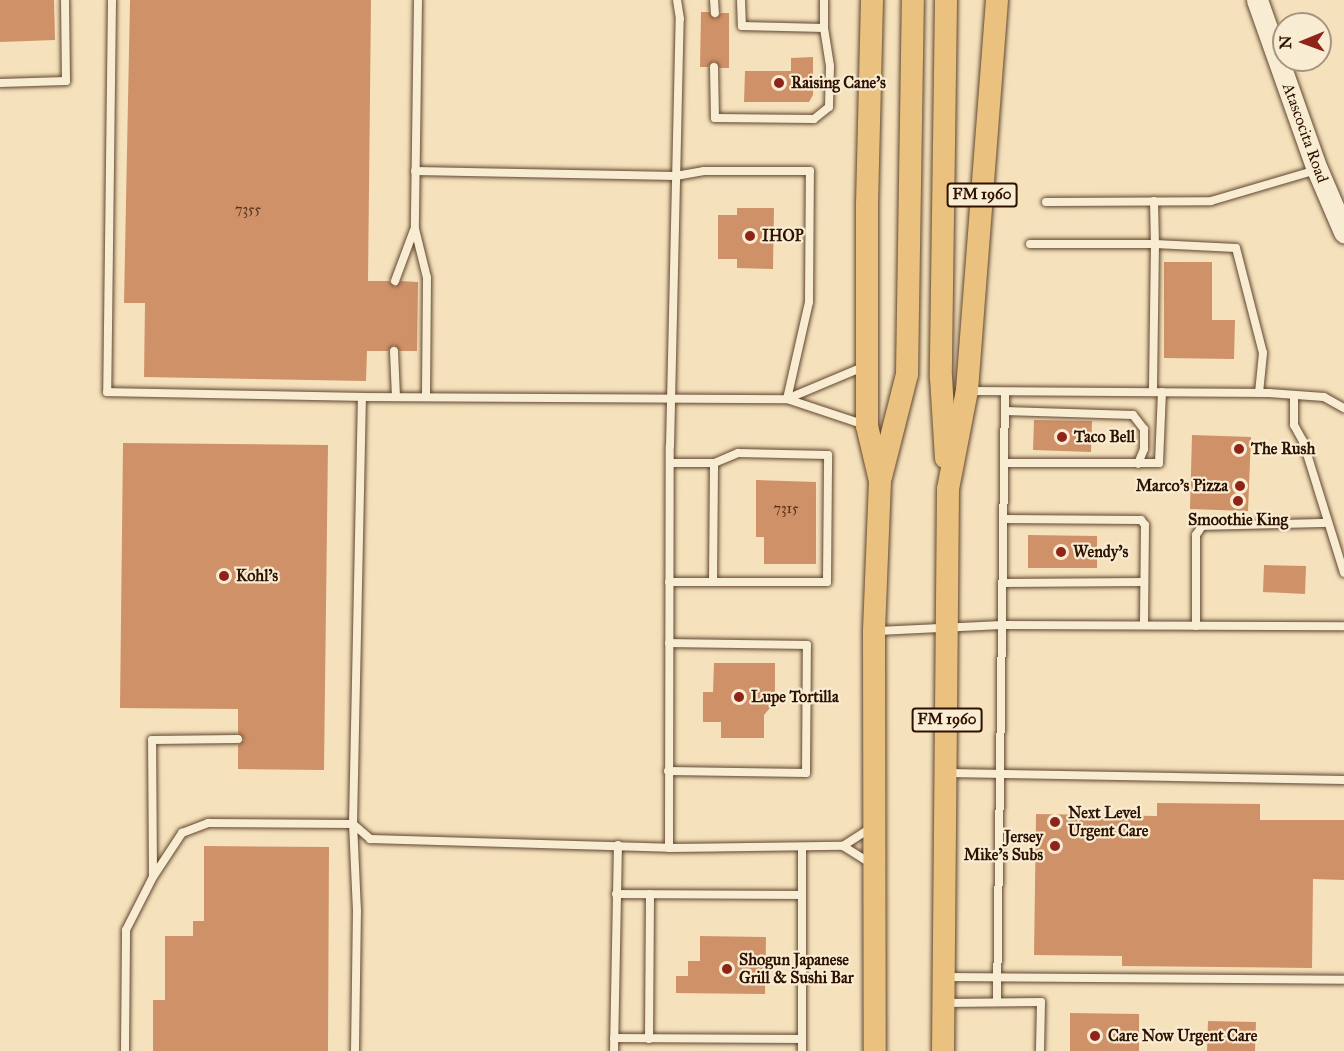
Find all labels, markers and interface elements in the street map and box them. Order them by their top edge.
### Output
north arrow [1272,12,1332,72]
text: N [1276,35,1295,49]
place label: Raising Cane's [791,73,886,93]
marker: Raising Cane's [772,76,786,90]
street label: Atascocita Road [1278,80,1332,186]
road number: FM 1960 [946,183,1018,207]
house number: 7355 [235,202,261,218]
place label: IHOP [762,226,804,246]
marker: IHOP [743,229,757,243]
place label: Taco Bell [1074,427,1135,447]
marker: Taco Bell [1055,430,1069,444]
place label: The Rush [1251,439,1315,459]
marker: The Rush [1232,442,1246,456]
place label: Marco's Pizza [1136,476,1228,496]
marker: Marco's Pizza [1233,479,1247,493]
marker: Smoothie King [1231,494,1245,508]
house number: 7315 [773,501,799,517]
place label: Smoothie King [1188,510,1288,530]
place label: Wendy's [1073,542,1128,562]
marker: Wendy's [1054,545,1068,559]
place label: Kohl's [236,566,278,586]
marker: Kohl's [217,569,231,583]
place label: Lupe Tortilla [751,687,839,707]
marker: Lupe Tortilla [732,690,746,704]
road number: FM 1960 [911,708,983,732]
place label: Next Level Urgent Care [1068,803,1148,841]
marker: Next Level Urgent Care [1046,813,1064,831]
place label: Jersey Mike's Subs [964,827,1043,865]
marker: Jersey Mike's Subs [1048,839,1062,853]
place label: Shogun Japanese Grill & Sushi Bar [739,950,854,988]
marker: Shogun Japanese Grill & Sushi Bar [720,962,734,976]
place label: Care Now Urgent Care [1108,1026,1257,1046]
marker: Care Now Urgent Care [1086,1027,1104,1045]

